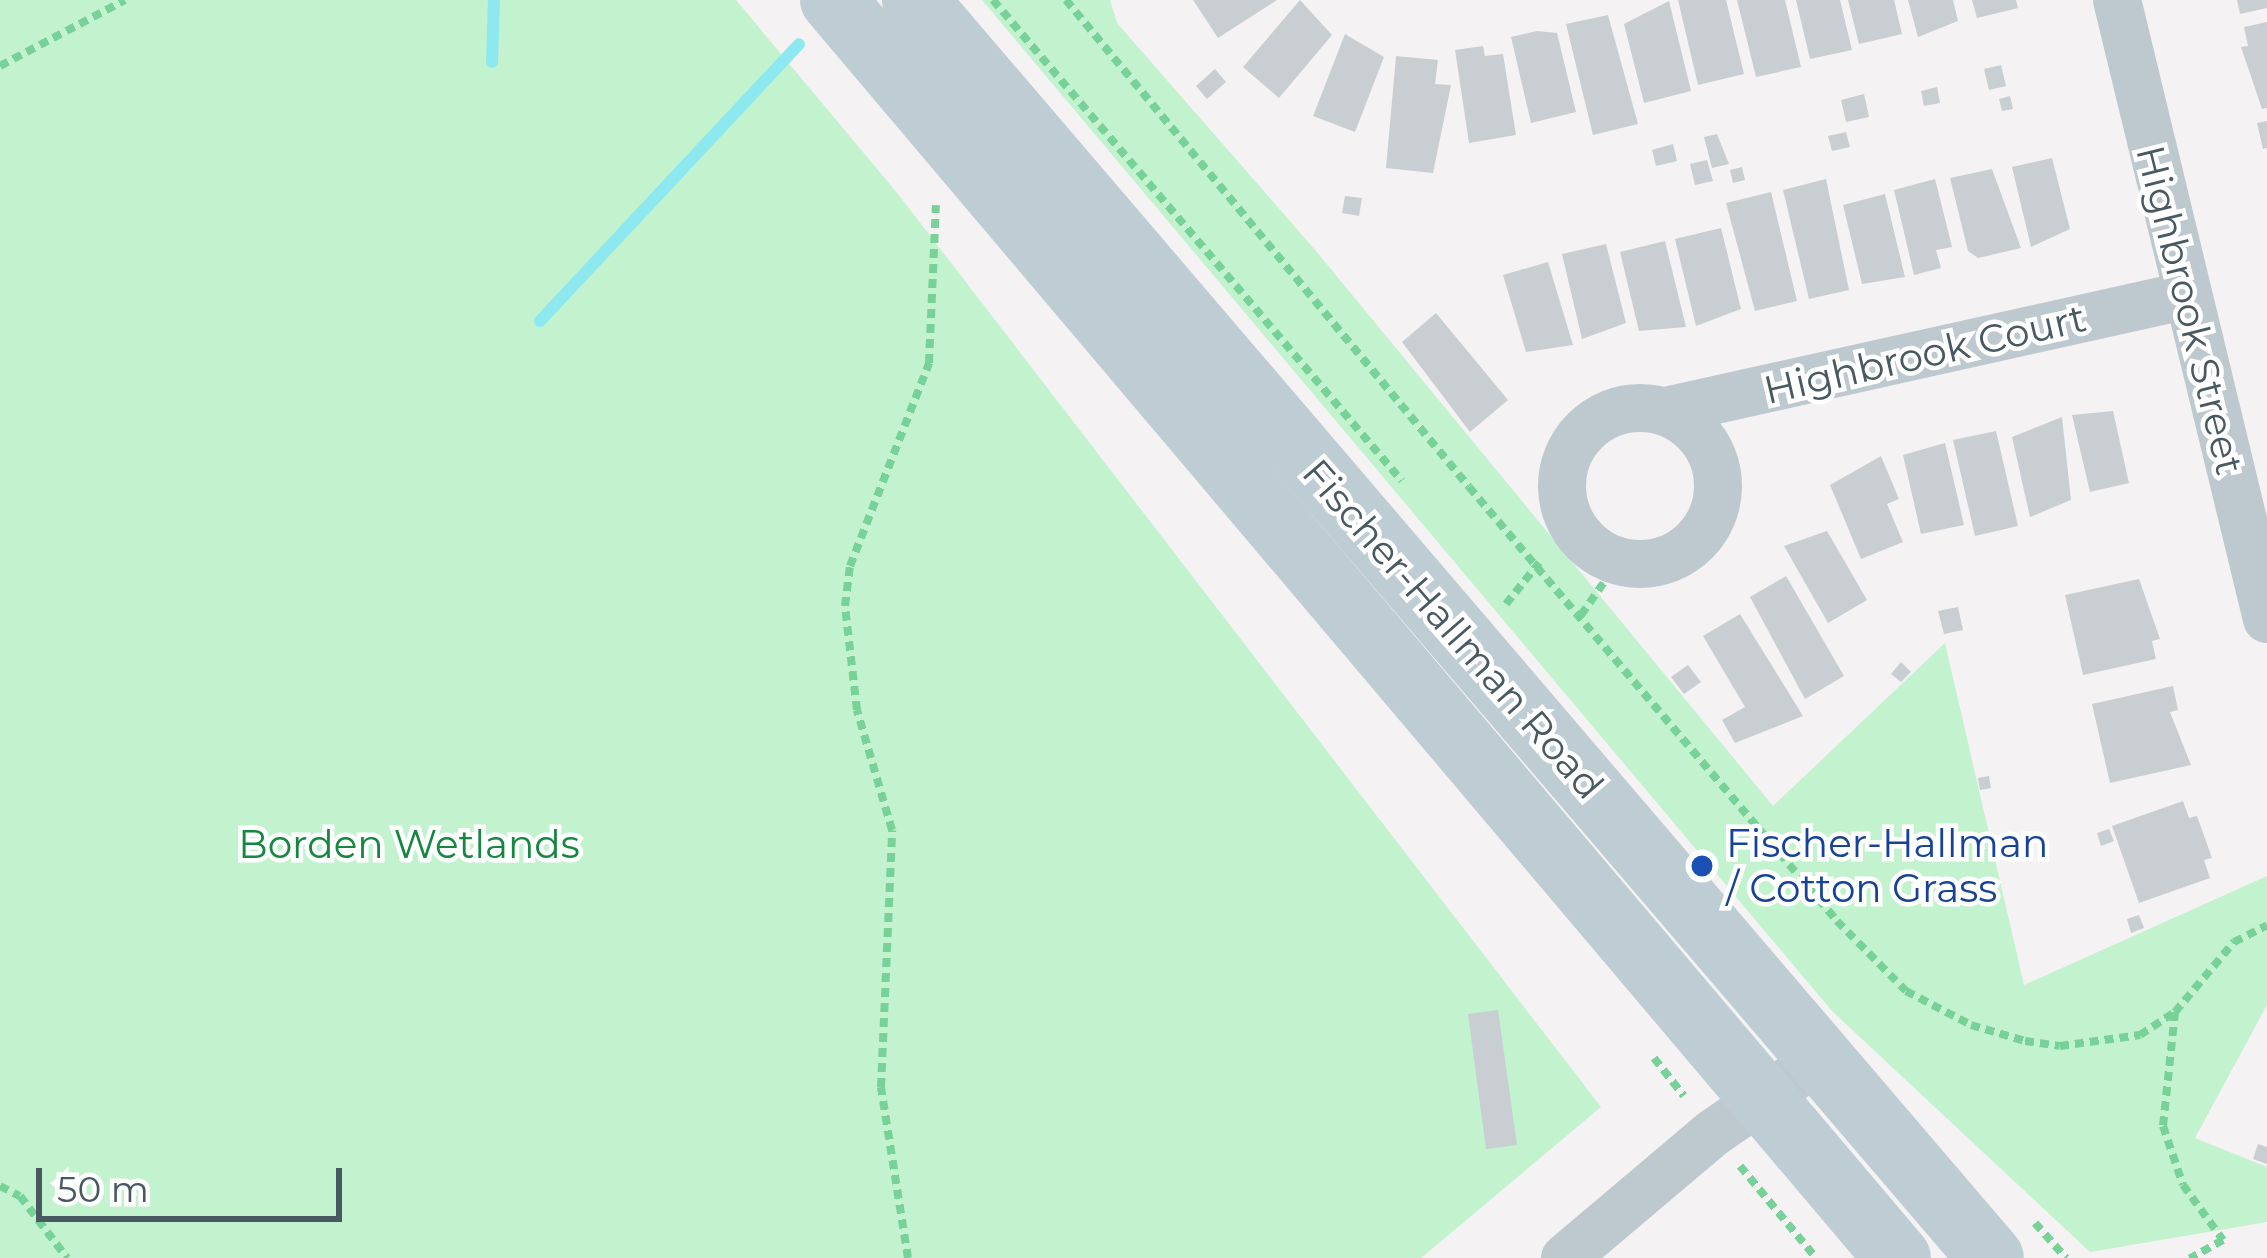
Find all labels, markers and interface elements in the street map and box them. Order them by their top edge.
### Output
street label: Highbrook Street [2127,141,2253,479]
street label: Highbrook Court [1760,294,2090,414]
street label: Fischer-Hallman Road [1293,450,1613,808]
park label: Borden Wetlands [238,821,580,867]
place label: Fischer-Hallman / Cotton Grass [1726,821,2048,912]
marker: Fischer-Hallman / Cotton Grass [1689,853,1715,879]
scale bar [42,1144,348,1218]
text: 50 m [57,1167,149,1211]

